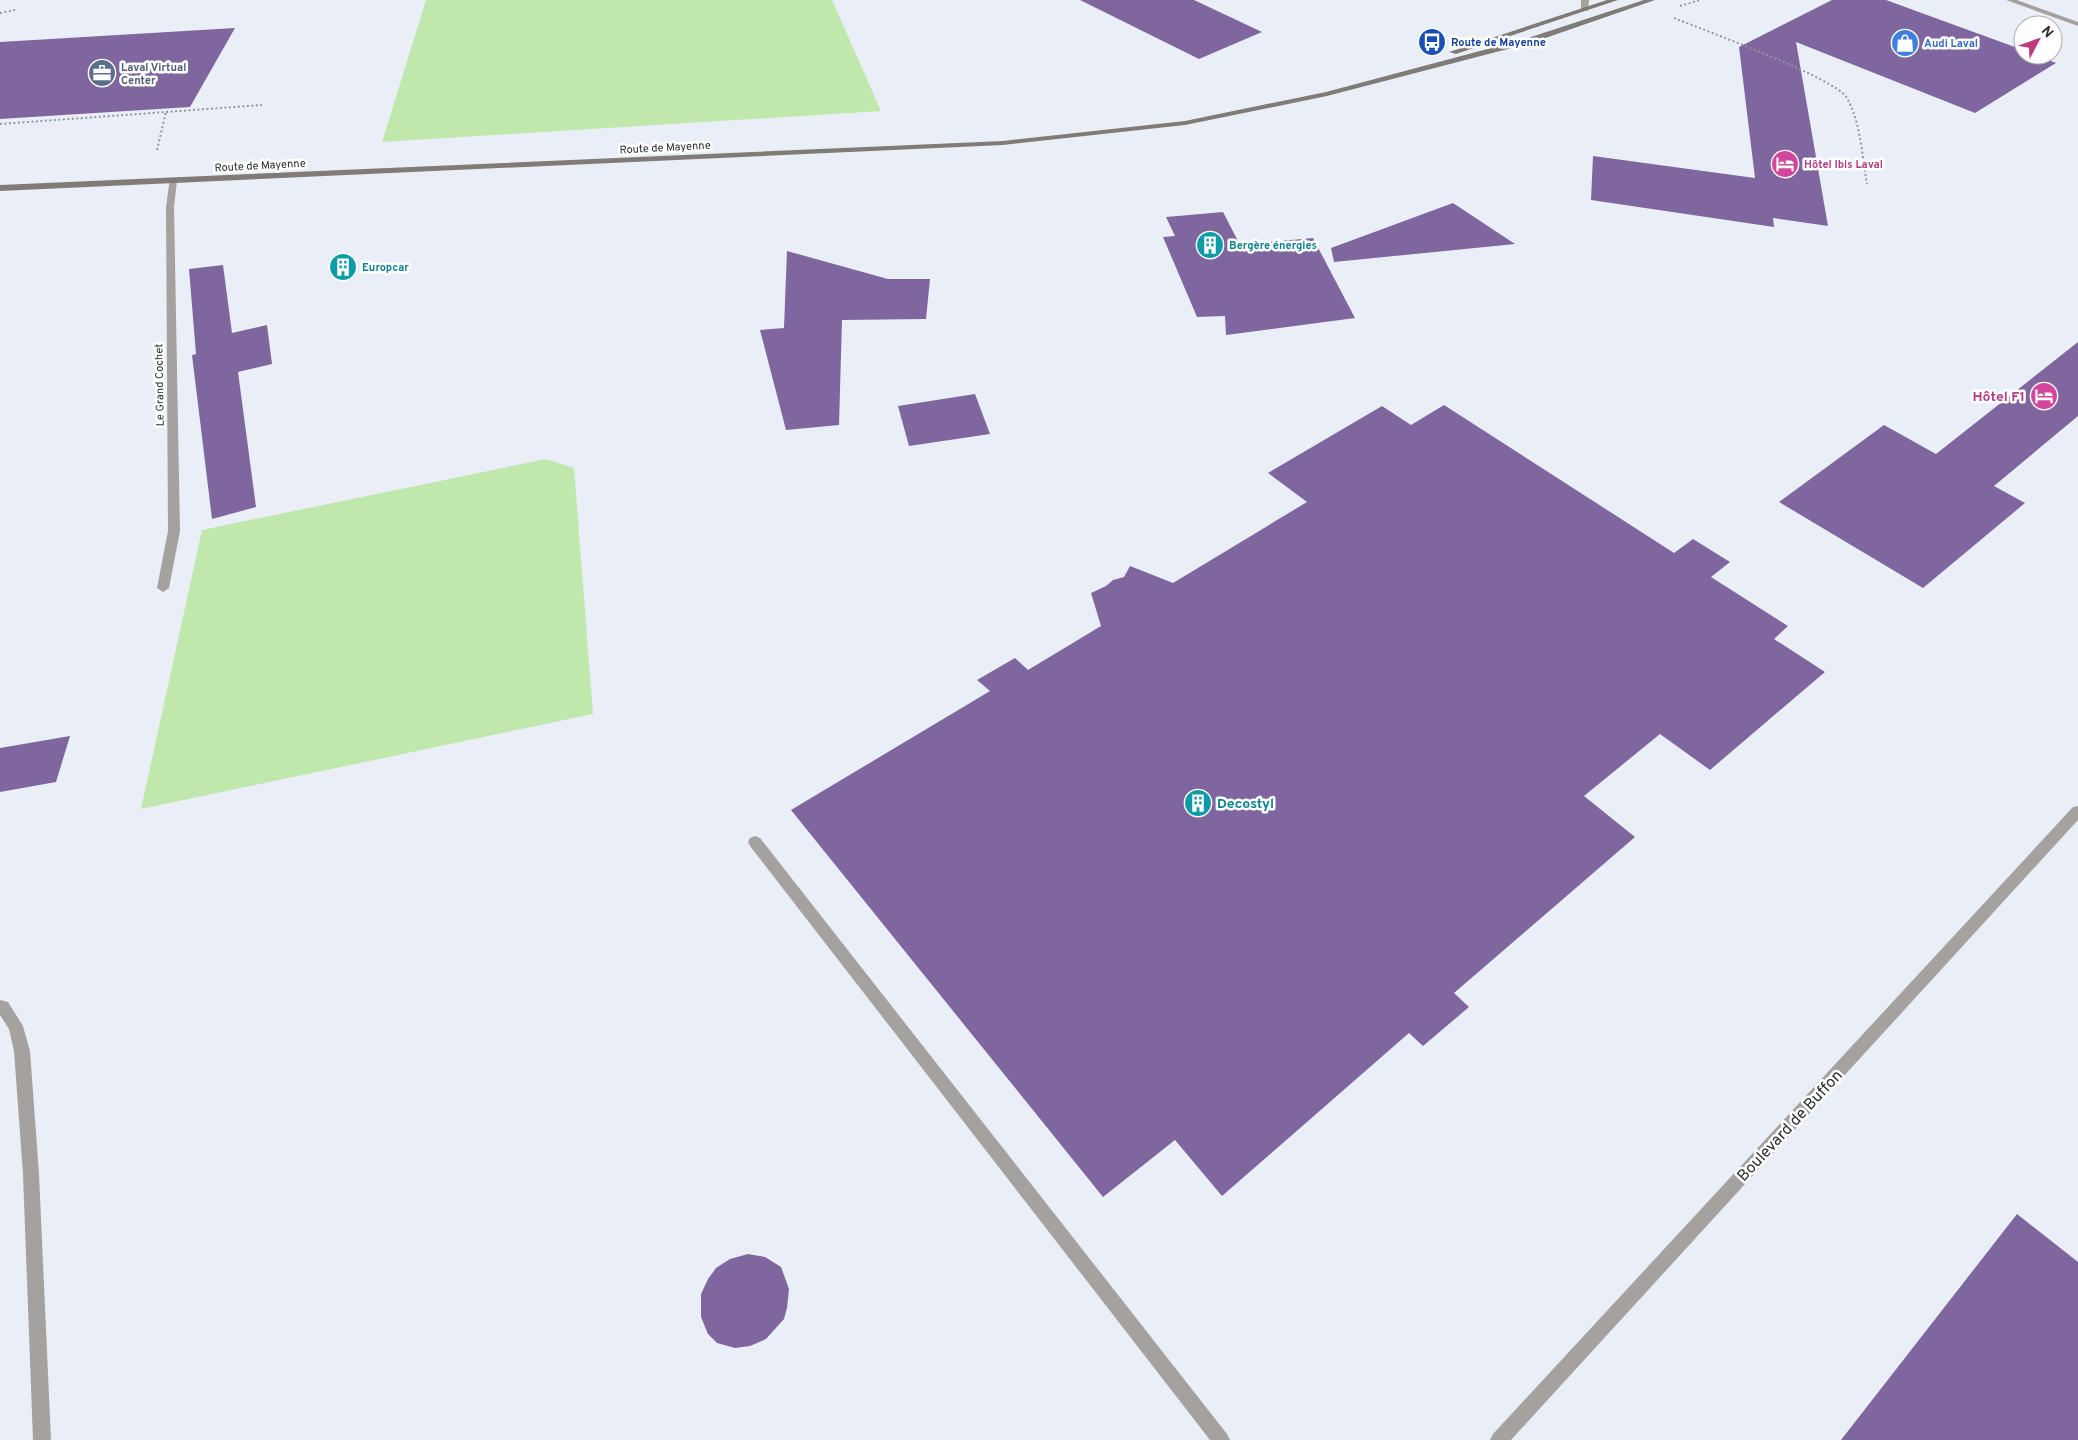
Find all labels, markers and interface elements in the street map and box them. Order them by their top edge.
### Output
north arrow [2013,15,2063,65]
text: N [2037,23,2056,42]
bus stop icon: Route de Mayenne [1417,27,1447,57]
shop icon: Audi Laval [1890,28,1920,58]
place label: Route de Mayenne [1451,36,1546,50]
place label: Audi Laval [1924,37,1978,51]
office icon: Laval Virtual Center [87,58,117,88]
place label: Laval Virtual Center [121,61,186,88]
street label: Route de Mayenne [619,139,711,157]
hotel icon: Hôtel Ibis Laval [1770,149,1800,179]
street label: Route de Mayenne [214,157,306,175]
place label: Hôtel Ibis Laval [1804,158,1883,172]
building icon: Bergère énergies [1195,230,1225,260]
place label: Bergère énergies [1229,239,1317,253]
building icon: Europcar [328,252,358,282]
place label: Europcar [362,261,409,275]
street label: Le Grand Cochet [152,344,168,426]
hotel icon: Hôtel F1 [2029,381,2059,411]
place label: Hôtel F1 [1973,389,2025,406]
building icon: Decostyl [1183,788,1213,818]
place label: Decostyl [1217,796,1274,813]
street label: Boulevard de Buffon [1733,1066,1847,1186]

